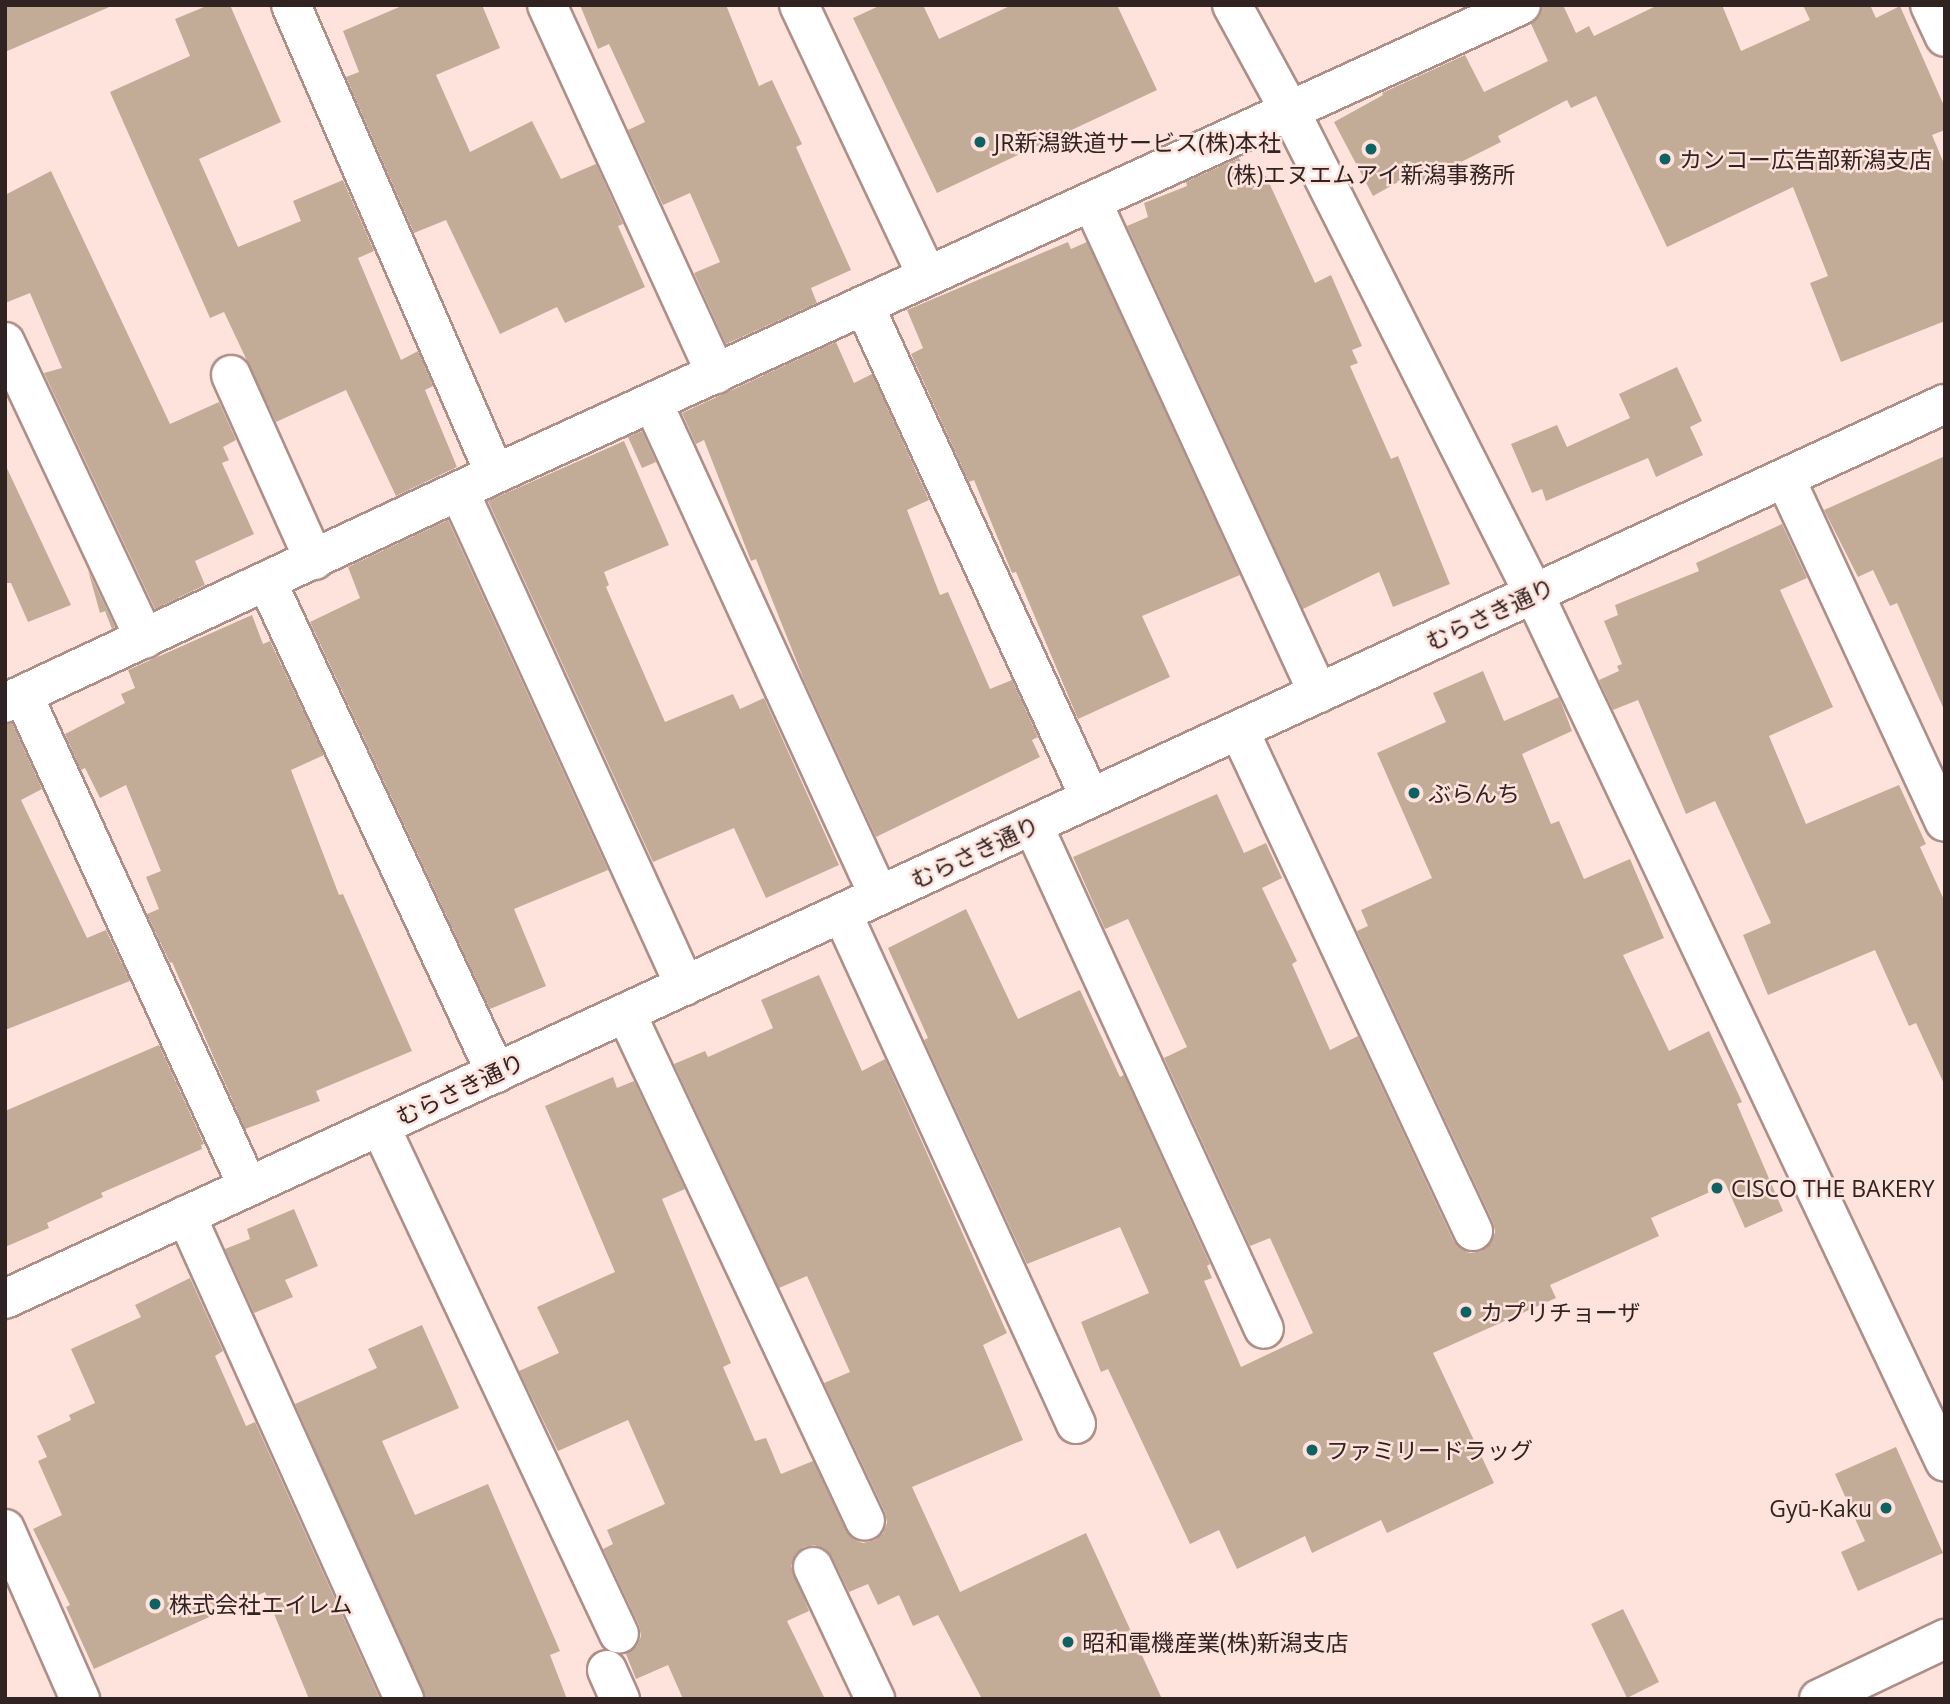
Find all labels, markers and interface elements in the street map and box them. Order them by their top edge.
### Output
place label: JR新潟鉄道サービス(株)本社 [994,128,1281,156]
marker: JR新潟鉄道サービス(株)本社 [972,134,988,150]
marker: (株)エヌエムアイ新潟事務所 [1363,141,1379,157]
place label: カンコー広告部新潟支店 [1679,145,1932,173]
marker: カンコー広告部新潟支店 [1657,151,1673,167]
place label: (株)エヌエムアイ新潟事務所 [1226,160,1516,188]
street label: むらさき通り [1422,572,1558,656]
place label: ぶらんち [1428,779,1520,807]
marker: ぶらんち [1406,785,1422,801]
street label: むらさき通り [907,810,1043,894]
street label: むらさき通り [392,1047,528,1131]
place label: CISCO THE BAKERY [1731,1174,1935,1202]
marker: CISCO THE BAKERY [1709,1180,1725,1196]
place label: カプリチョーザ [1480,1298,1641,1326]
marker: カプリチョーザ [1458,1304,1474,1320]
place label: ファミリードラッグ [1326,1436,1533,1464]
marker: ファミリードラッグ [1304,1442,1320,1458]
place label: Gyū-Kaku [1769,1494,1872,1522]
marker: Gyū-Kaku [1878,1500,1894,1516]
place label: 株式会社エイレム [169,1590,353,1618]
marker: 株式会社エイレム [147,1596,163,1612]
place label: 昭和電機産業(株)新潟支店 [1082,1628,1349,1656]
marker: 昭和電機産業(株)新潟支店 [1060,1634,1076,1650]

